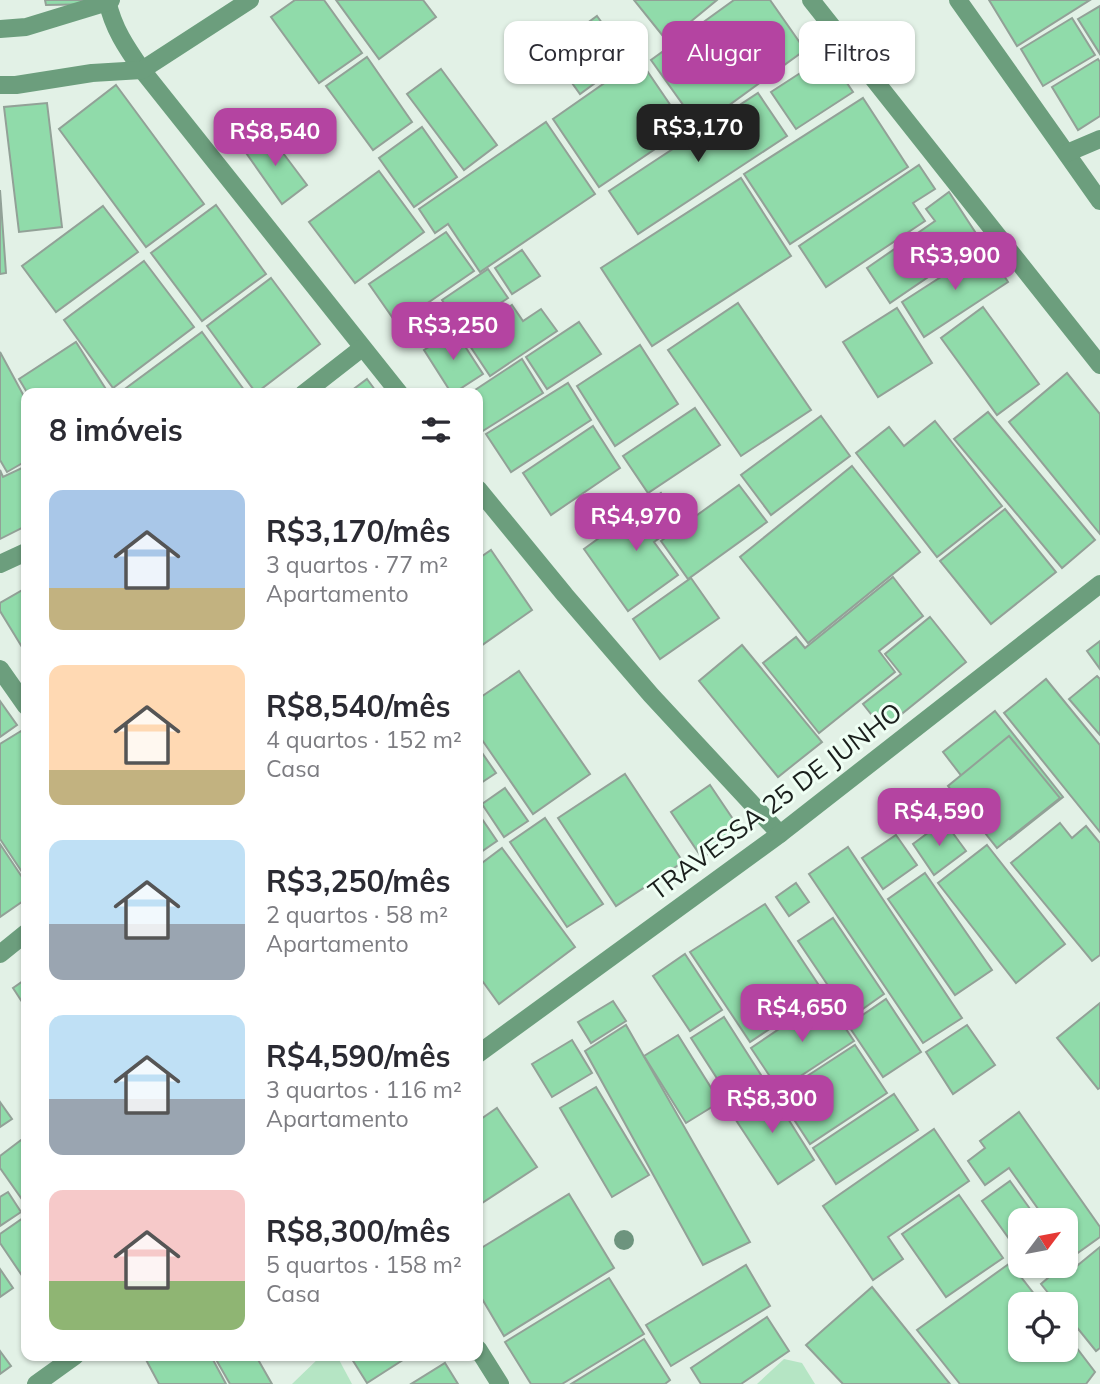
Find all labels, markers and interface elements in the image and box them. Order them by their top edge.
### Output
chip: Comprar [504,21,648,84]
chip: Alugar [662,21,785,84]
chip: Filtros [799,21,915,84]
pin: R$3,170 [633,104,763,164]
pin: R$8,540 [210,108,340,168]
text: R$3,170 [653,112,743,141]
text: R$8,540 [230,116,320,145]
pin: R$3,900 [890,232,1020,292]
text: R$3,900 [910,240,1000,269]
pin: R$3,250 [388,302,518,362]
text: R$3,250 [408,310,498,339]
text: 8 imóveis [49,411,183,449]
icon: filters [417,411,455,449]
pin: R$4,970 [571,494,701,553]
text: R$4,970 [591,501,681,530]
text: R$3,170/mês [266,512,451,550]
icon: home [105,518,189,602]
text: 3 quartos · 77 m² [266,550,448,579]
text: Apartamento [266,579,409,608]
text: R$8,540/mês [266,687,451,725]
icon: home [105,693,189,777]
street label: TRAVESSA 25 DE JUNHO [642,695,908,907]
text: 4 quartos · 152 m² [266,725,462,754]
text: Casa [266,754,320,783]
pin: R$4,590 [874,788,1004,848]
text: R$4,590 [894,796,984,825]
text: R$3,250/mês [266,862,451,900]
icon: home [105,868,189,952]
text: 2 quartos · 58 m² [266,900,448,929]
text: Apartamento [266,929,409,958]
pin: R$4,650 [737,984,867,1044]
text: R$4,650 [757,992,847,1021]
text: R$4,590/mês [266,1037,451,1075]
icon: home [105,1043,189,1127]
text: 3 quartos · 116 m² [266,1075,462,1104]
pin: R$8,300 [707,1076,837,1135]
text: R$8,300 [727,1083,817,1112]
text: Apartamento [266,1104,409,1133]
north arrow [1008,1208,1078,1278]
map controls [1008,1208,1078,1362]
text: R$8,300/mês [266,1212,451,1250]
icon: home [105,1218,189,1302]
text: 5 quartos · 158 m² [266,1250,462,1279]
text: Casa [266,1279,320,1308]
button: locate [1008,1292,1078,1362]

